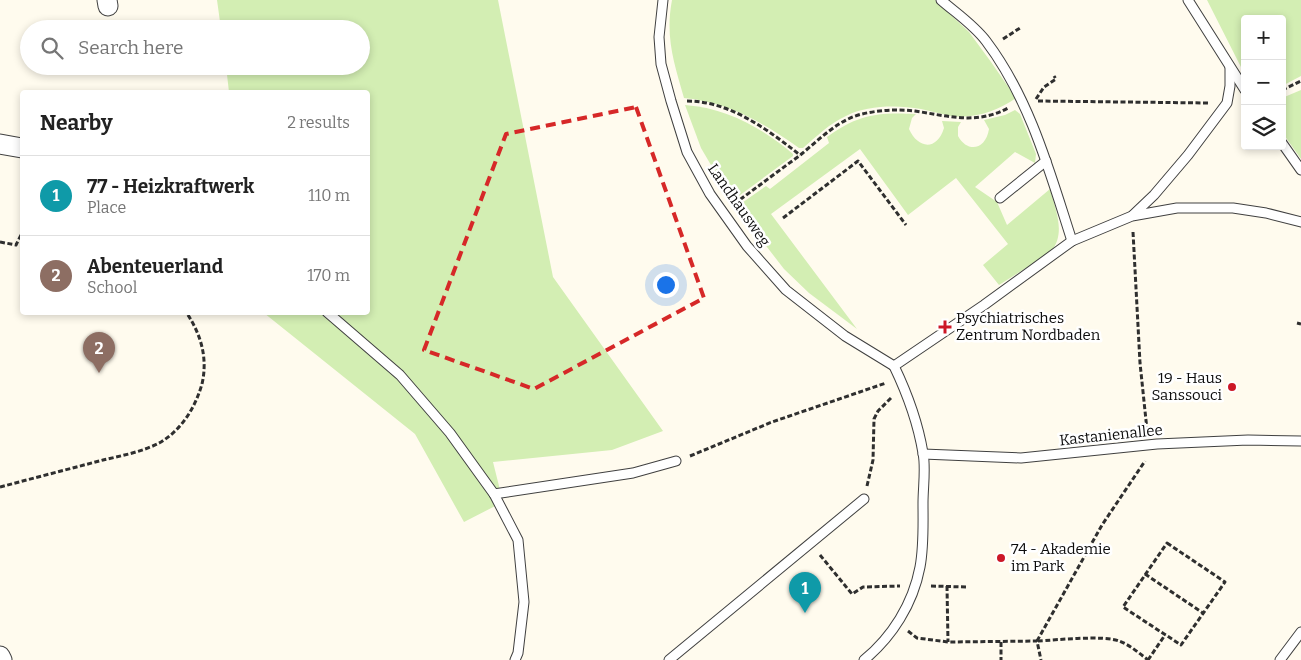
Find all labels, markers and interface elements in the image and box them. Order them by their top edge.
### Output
map controls [1241,15,1286,150]
button: + [1241,15,1286,60]
search box [20,20,370,75]
icon: search [38,34,66,62]
text: Search here [78,36,183,59]
button: − [1241,60,1286,105]
button: layers [1241,105,1286,150]
text: Nearby [40,110,113,136]
text: 2 results [287,113,350,132]
street label: Landhausweg [704,160,774,250]
text: 77 - Heizkraftwerk [87,175,254,198]
text: 1 [53,186,59,205]
text: 110 m [308,186,350,205]
text: Place [87,198,126,217]
text: Abenteuerland [87,255,223,278]
text: 2 [51,266,61,285]
text: 170 m [307,266,350,285]
your location [653,272,679,298]
text: School [87,278,137,297]
place label: Psychiatrisches Zentrum Nordbaden [956,309,1101,344]
marker: Psychiatrisches Zentrum Nordbaden [938,320,952,334]
pin: 2 [83,332,115,373]
place label: 19 - Haus Sanssouci [1151,369,1223,404]
marker: 19 - Haus Sanssouci [1226,381,1238,393]
street label: Kastanienallee [1058,421,1164,449]
place label: 74 - Akademie im Park [1011,540,1111,575]
marker: 74 - Akademie im Park [995,552,1007,564]
pin: 1 [789,572,821,613]

